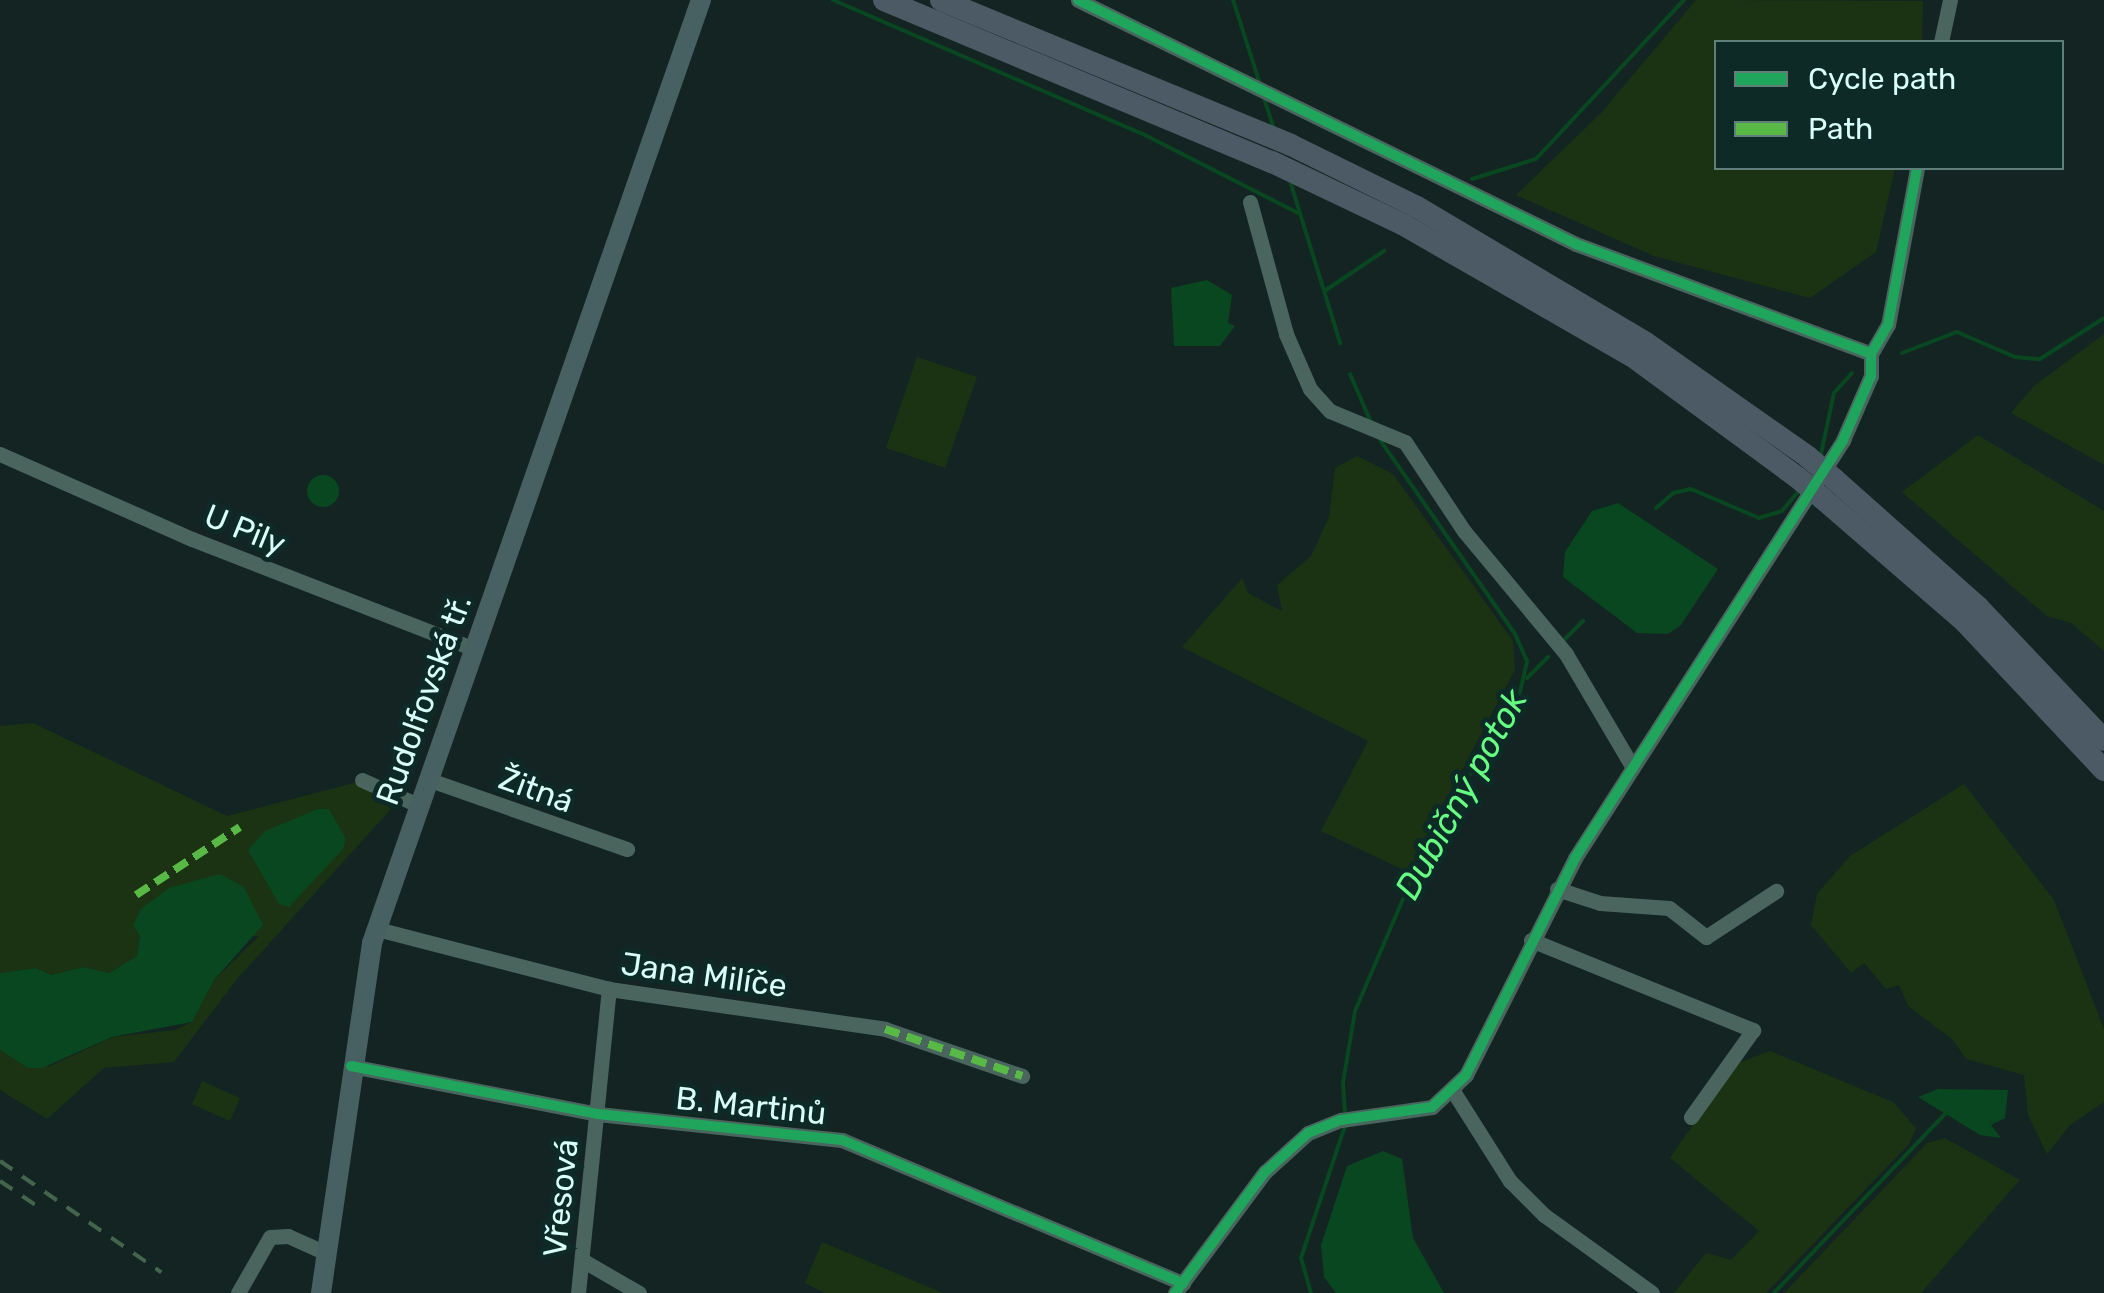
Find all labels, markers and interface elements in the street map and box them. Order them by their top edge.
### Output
legend [1714,40,2064,170]
text: Cycle path [1808,61,1956,97]
text: Path [1808,111,1873,147]
street label: U Pily [199,496,291,564]
street label: Rudolfovská tř. [368,589,480,811]
water label: Dubičný potok [1386,681,1536,907]
street label: Žitná [493,759,579,821]
street label: Jana Milíče [619,944,789,1006]
street label: B. Martinů [674,1079,828,1133]
street label: Vřesová [536,1137,586,1259]

